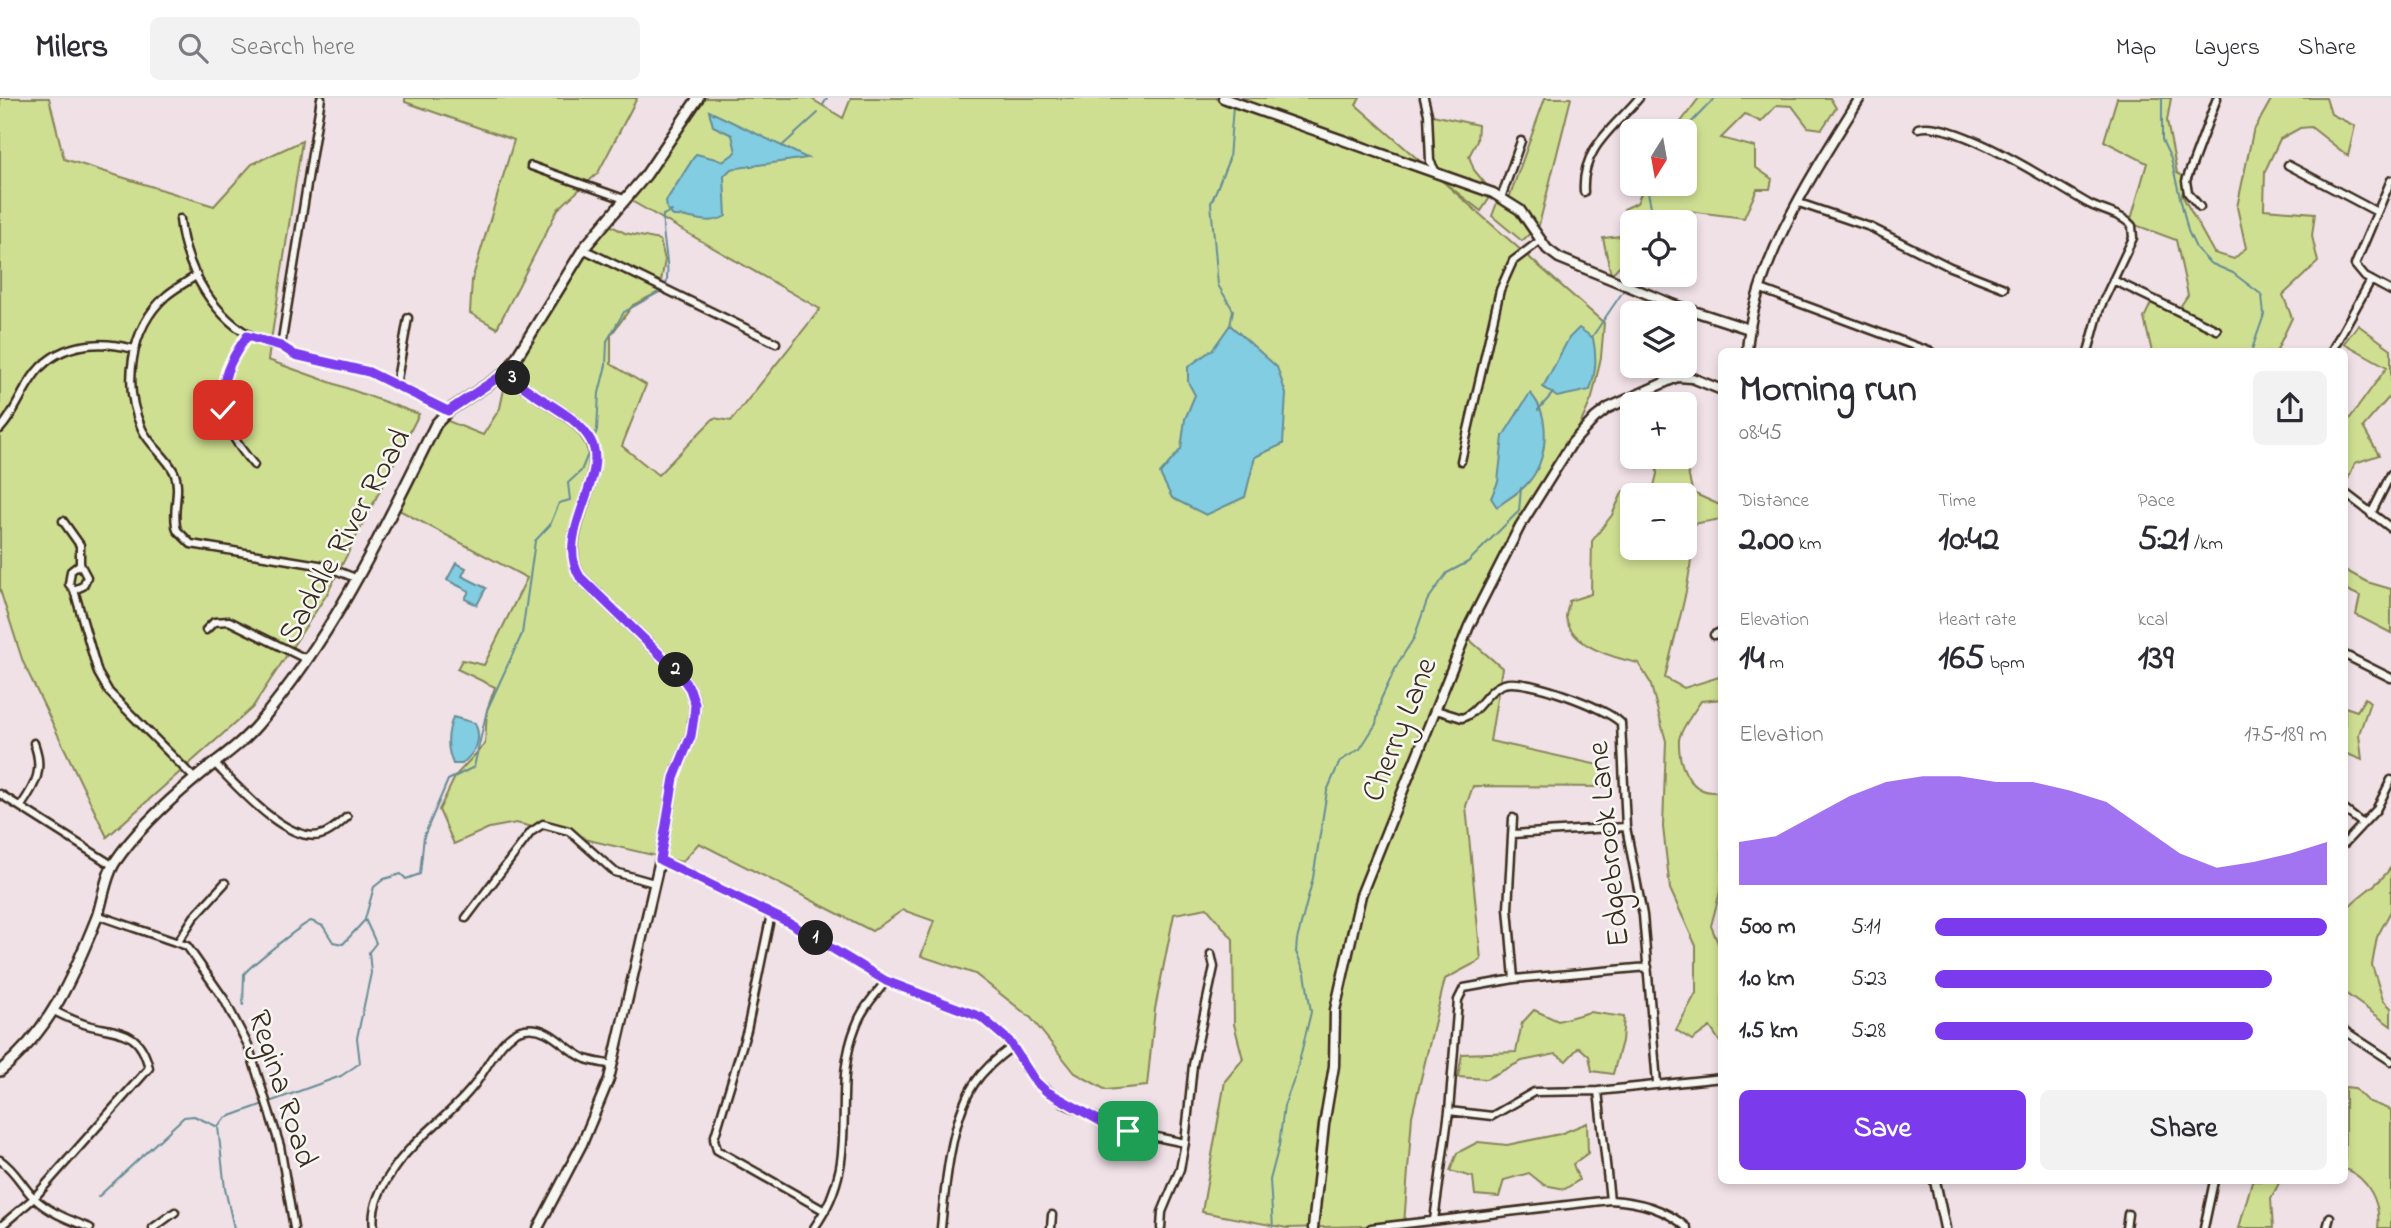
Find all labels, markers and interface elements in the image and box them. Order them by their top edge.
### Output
search box [150,17,640,80]
text: Milers [35,24,108,72]
icon: search [174,29,212,67]
text: Search here [230,29,355,67]
text: Map [2116,31,2156,66]
text: Layers [2194,31,2260,66]
text: Share [2298,31,2356,66]
north arrow [1620,119,1698,196]
map controls [1620,119,1697,560]
button: locate [1620,210,1697,287]
button: layers [1620,301,1697,378]
pin: 3 [496,360,530,396]
text: Morning run [1739,363,1917,419]
text: 3 [509,364,516,391]
button: share [2253,371,2327,445]
pin [193,380,253,440]
icon: check [204,391,242,429]
button: + [1620,392,1697,469]
text: 08:45 [1739,417,1782,450]
street label: Saddle River Road [267,421,425,653]
button: − [1620,483,1697,560]
text: Distance [1739,488,1809,515]
text: Time [1938,488,1976,515]
text: Pace [2138,488,2175,515]
text: 2.00 [1739,515,1794,566]
text: 10:42 [1938,515,1999,566]
text: 5:21 [2138,515,2189,566]
text: km [1794,531,1822,558]
text: /km [2189,531,2223,558]
text: Elevation [1739,607,1809,634]
text: Heart rate [1938,607,2016,634]
text: kcal [2138,607,2168,634]
text: 14 [1739,634,1765,685]
text: 165 [1938,634,1985,685]
text: 139 [2138,634,2174,685]
street label: Cherry Lane [1351,650,1452,809]
text: m [1765,650,1784,677]
text: bpm [1985,650,2025,677]
pin: 2 [658,652,694,688]
text: 2 [671,656,680,683]
text: Elevation [1739,719,1824,752]
text: 175–189 m [2244,719,2327,752]
street label: Edgebrook Lane [1576,738,1644,949]
text: 500 m [1739,911,1796,944]
text: 5:11 [1851,911,1881,944]
pin: 1 [798,920,834,956]
text: 1 [812,924,819,951]
text: 1.0 km [1739,963,1795,996]
text: 5:23 [1851,963,1887,996]
street label: Regina Road [233,1004,329,1174]
text: 1.5 km [1739,1015,1798,1048]
text: 5:28 [1851,1015,1886,1048]
button: Save [1739,1090,2026,1170]
button: Share [2040,1090,2327,1170]
pin [1098,1101,1158,1161]
icon: arrive [1109,1112,1147,1150]

